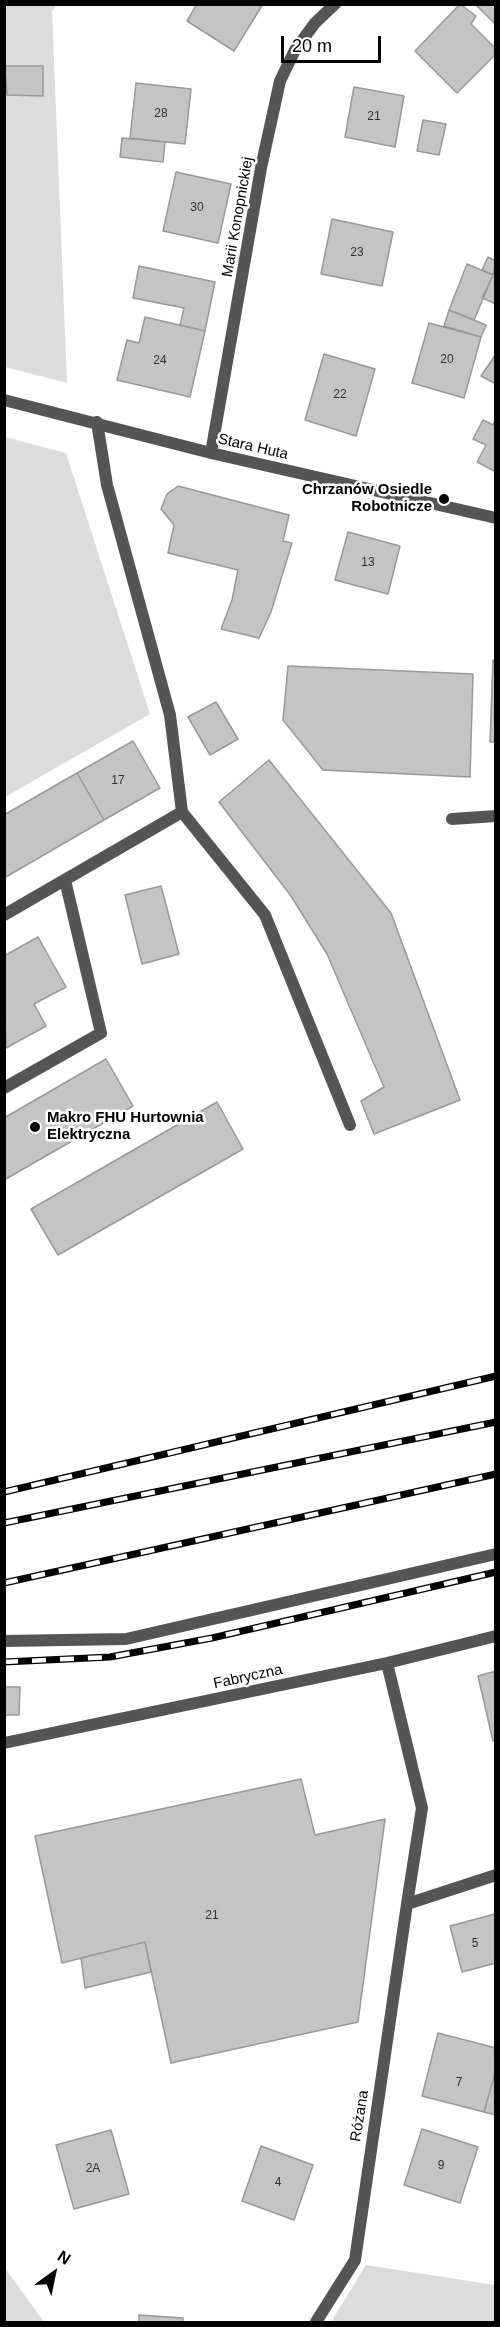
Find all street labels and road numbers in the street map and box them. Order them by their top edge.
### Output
street label: Marii Konopnickiej [219,156,257,278]
street label: Stara Huta [216,430,290,464]
street label: Fabryczna [212,1661,284,1693]
street label: Różana [347,2089,373,2143]

